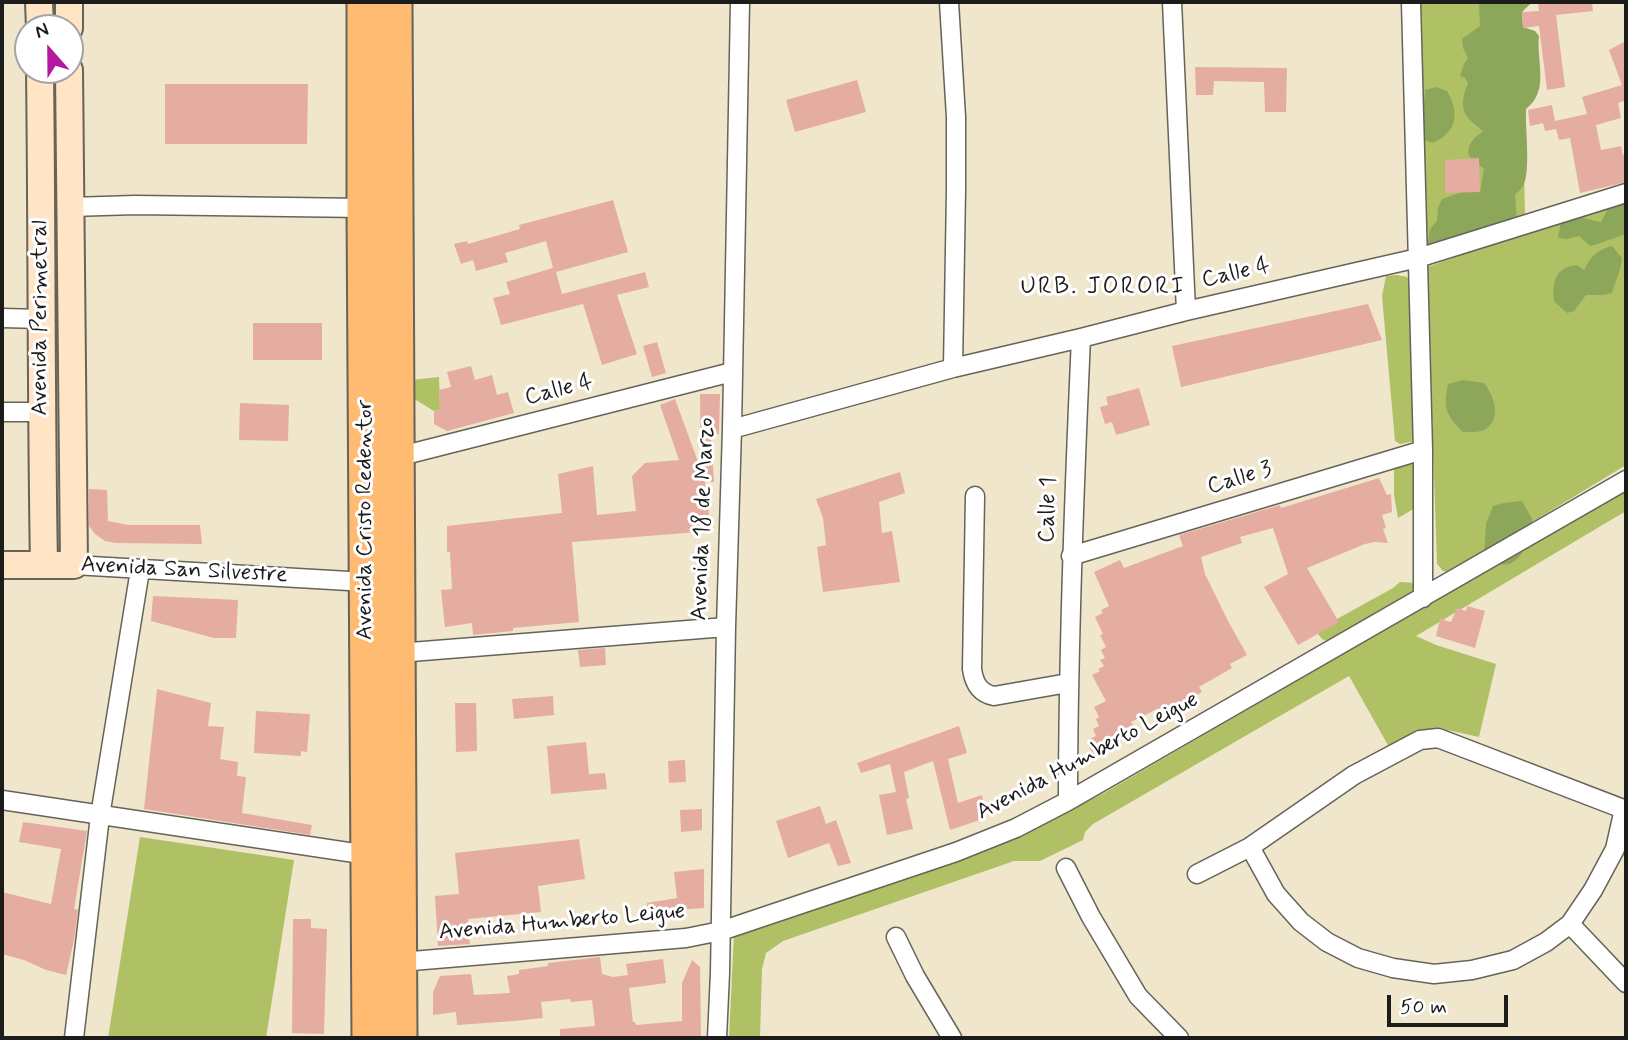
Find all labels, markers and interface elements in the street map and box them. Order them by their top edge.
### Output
north arrow [14,14,84,84]
text: N [32,17,52,45]
street label: Avenida Perimetral [27,220,55,416]
street label: Calle 4 [1199,253,1273,295]
district label: URB. JORORI [1024,274,1182,302]
street label: Calle 4 [522,369,596,413]
street label: Avenida Cristo Redentor [352,400,380,640]
street label: Avenida 18 de Marzo [687,417,721,621]
street label: Calle 3 [1204,456,1276,502]
street label: Calle 1 [1034,477,1064,543]
street label: Avenida San Silvestre [80,552,288,590]
street label: Avenida Humberto Leigue [972,687,1204,827]
street label: Avenida Humberto Leigue [438,898,686,948]
scale bar [1390,981,1511,1025]
text: 50 m [1400,993,1447,1021]

